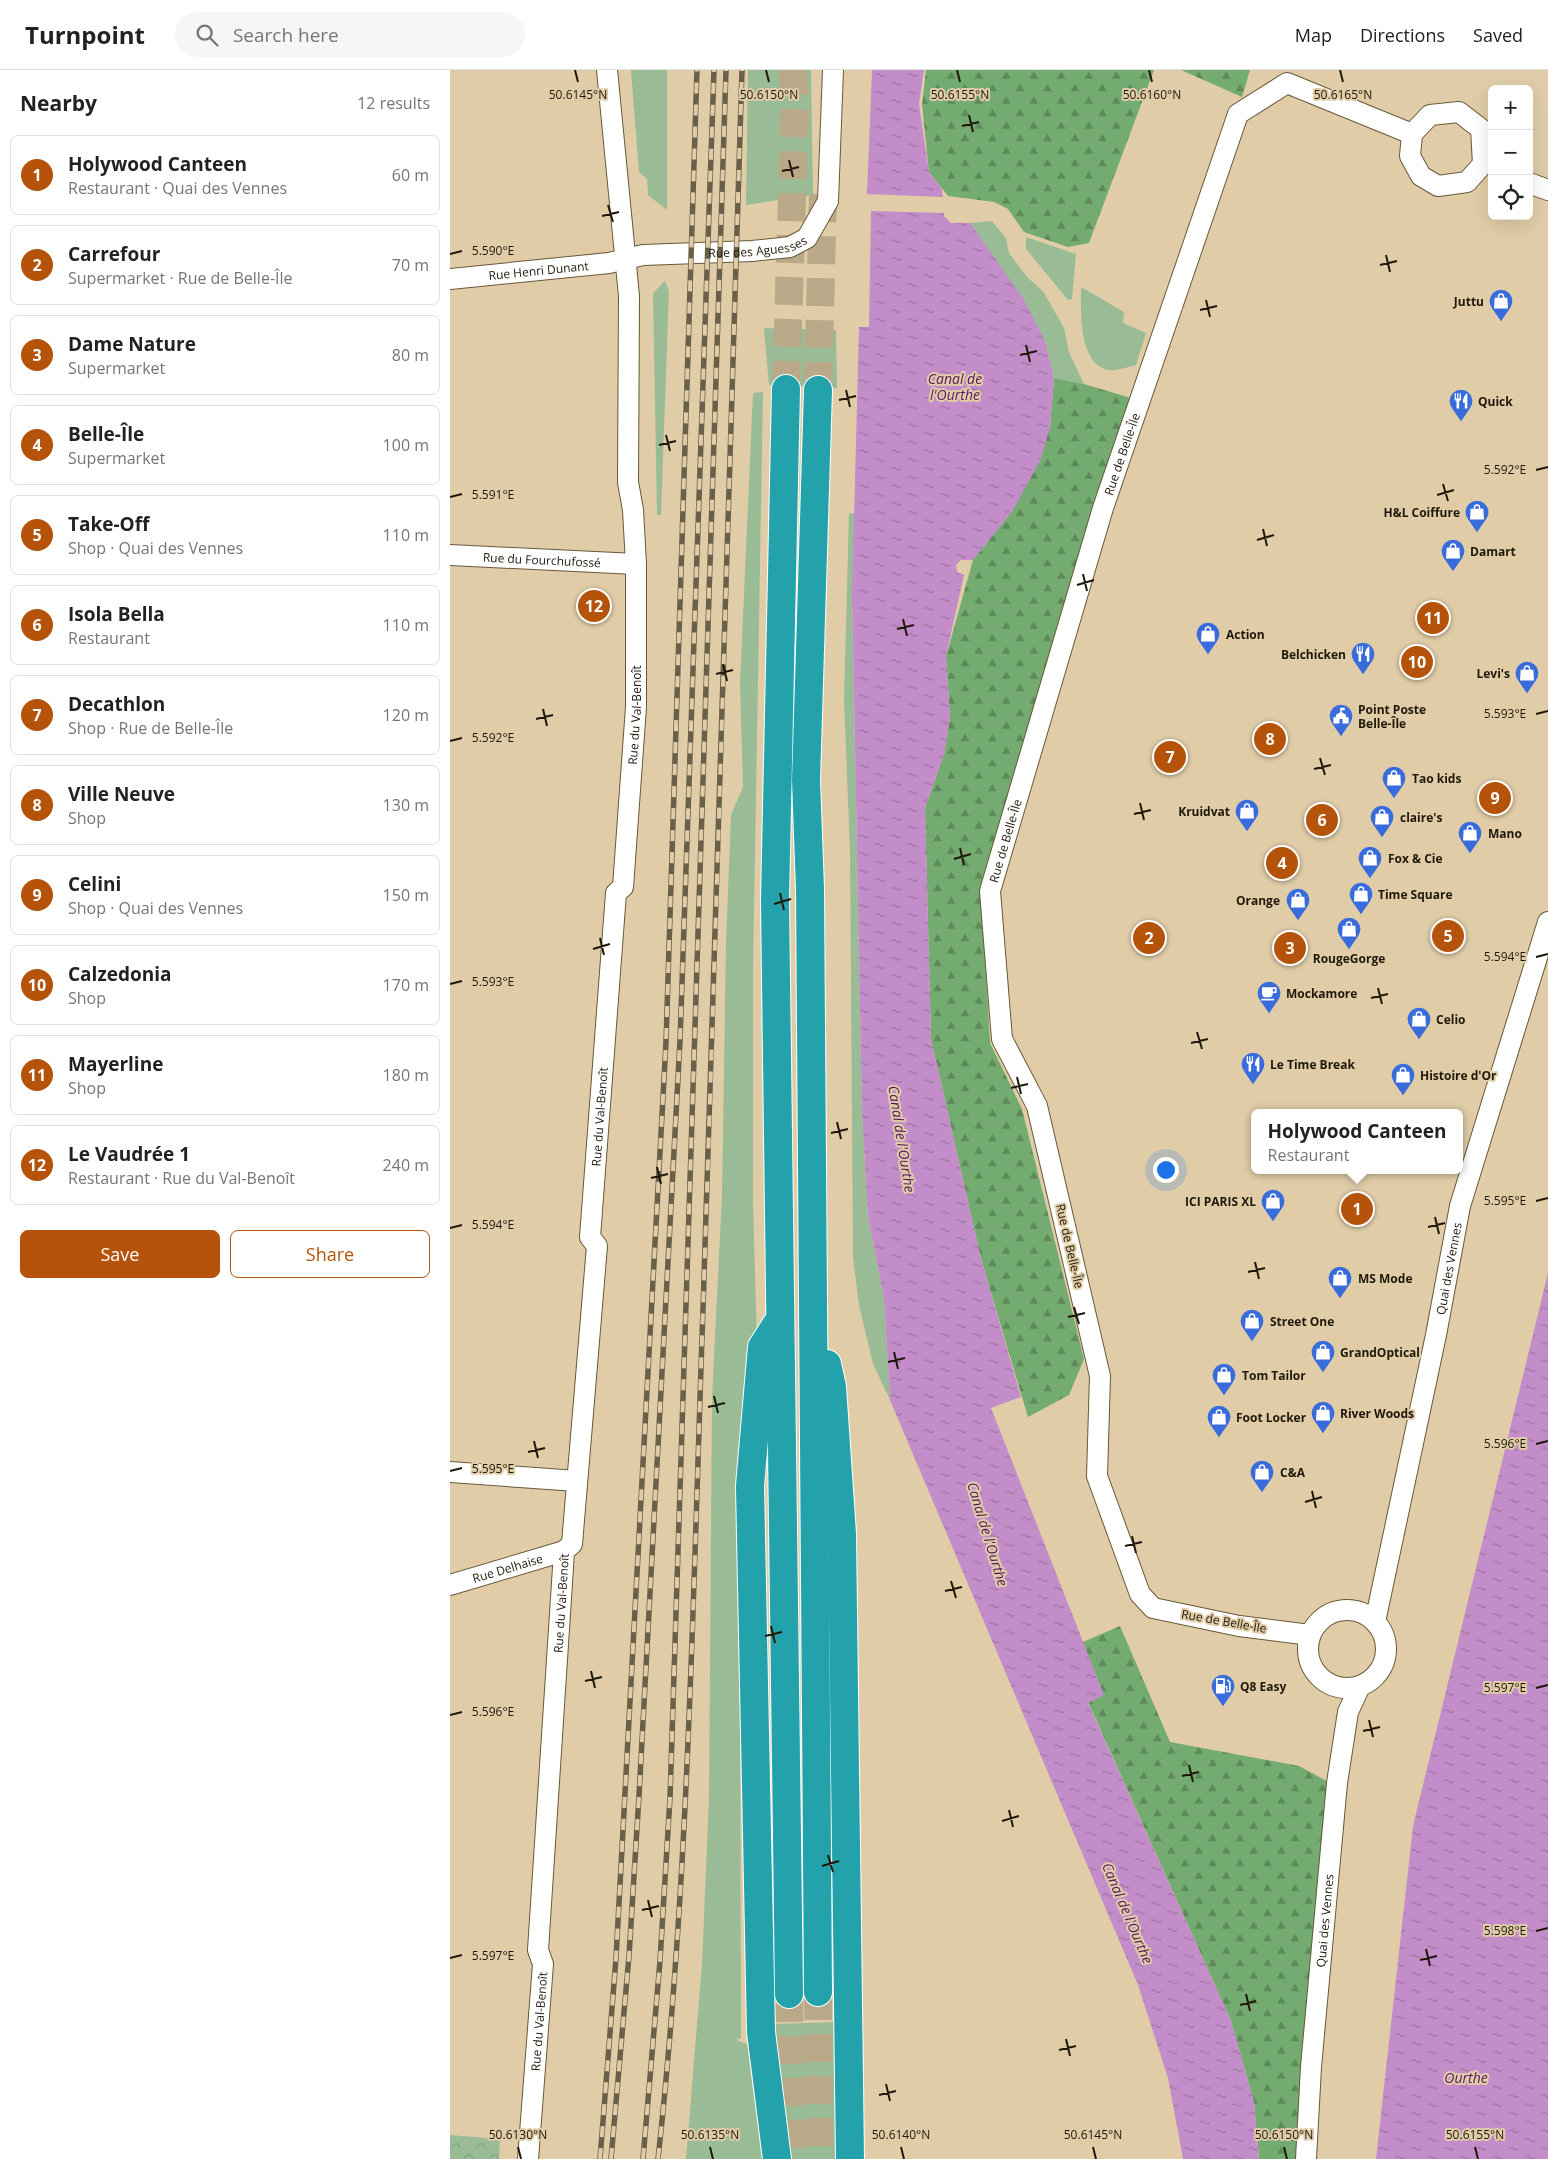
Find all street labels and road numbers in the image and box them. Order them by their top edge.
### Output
street label: Rue des Aguesses [708,231,810,261]
street label: Rue Henri Dunant [488,257,589,284]
street label: Rue de Belle-Île [1100,410,1144,497]
street label: Rue du Fourchufossé [483,548,602,571]
street label: Rue du Val-Benoît [623,665,645,765]
street label: Rue de Belle-Île [985,797,1025,884]
street label: Rue du Val-Benoît [587,1066,611,1167]
street label: Rue de Belle-Île [1052,1202,1088,1290]
street label: Quai des Vennes [1431,1221,1465,1316]
street label: Rue Delhaise [470,1549,545,1586]
street label: Rue du Val-Benoît [549,1553,572,1653]
street label: Rue de Belle-Île [1180,1605,1268,1637]
street label: Quai des Vennes [1312,1873,1337,1968]
street label: Rue du Val-Benoît [526,1971,551,2072]

